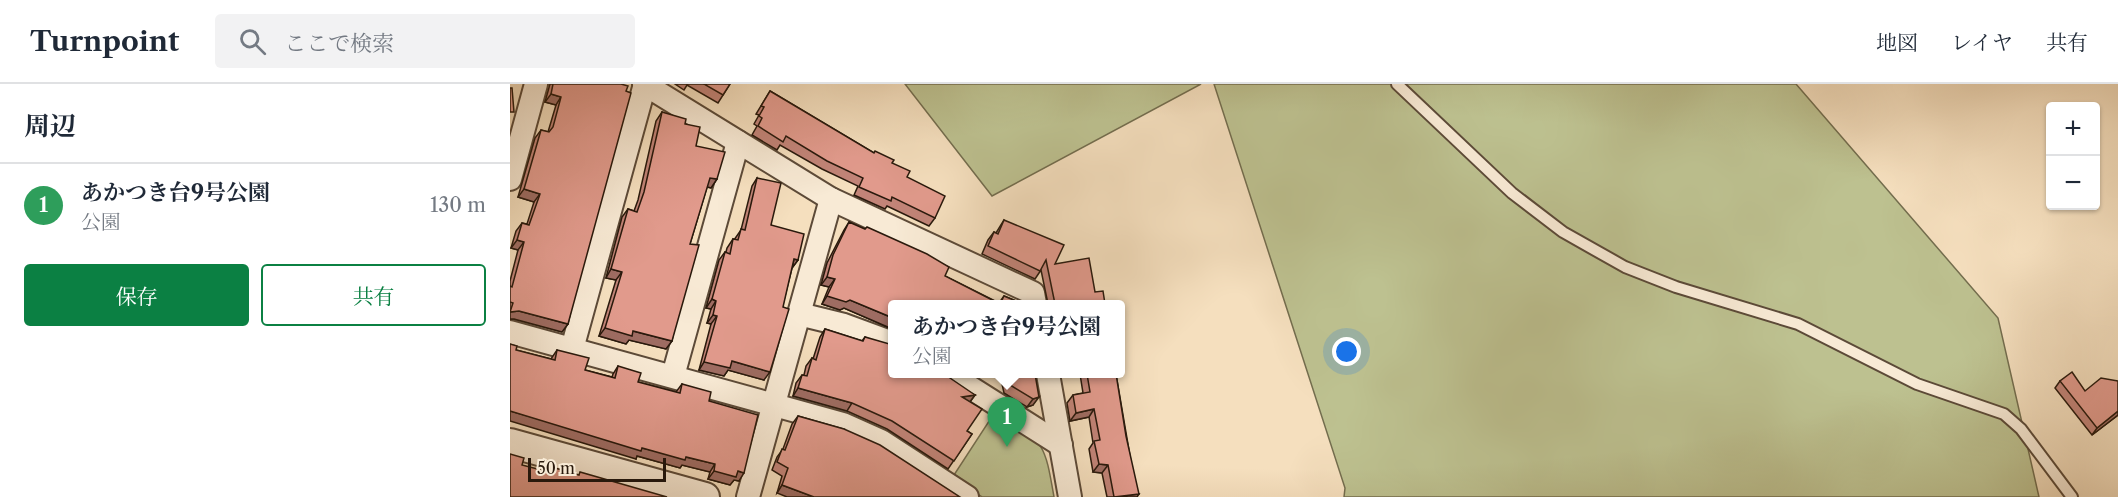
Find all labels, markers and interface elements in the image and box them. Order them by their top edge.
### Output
search box [215,14,635,68]
text: Turnpoint [30,24,179,58]
icon: search [236,25,269,58]
text: ここで検索 [284,30,394,57]
text: 地図 [1876,30,1918,55]
text: レイヤ [1951,30,2013,55]
text: 共有 [2046,30,2088,55]
map controls [2046,102,2100,210]
button: + [2046,102,2100,156]
text: 周辺 [24,110,76,142]
button: − [2046,156,2100,210]
text: あかつき台9号公園 [81,179,270,206]
text: 1 [39,193,48,217]
text: 130 m [430,193,486,217]
text: 公園 [81,210,121,234]
button: 保存 [24,264,249,326]
button: 共有 [261,264,486,326]
popup [888,300,1125,378]
text: あかつき台9号公園 [912,313,1101,340]
your location [1332,337,1361,366]
text: 公園 [912,344,952,368]
pin: 1 [988,398,1026,447]
scale bar [528,455,666,482]
text: 50 m [537,458,575,478]

